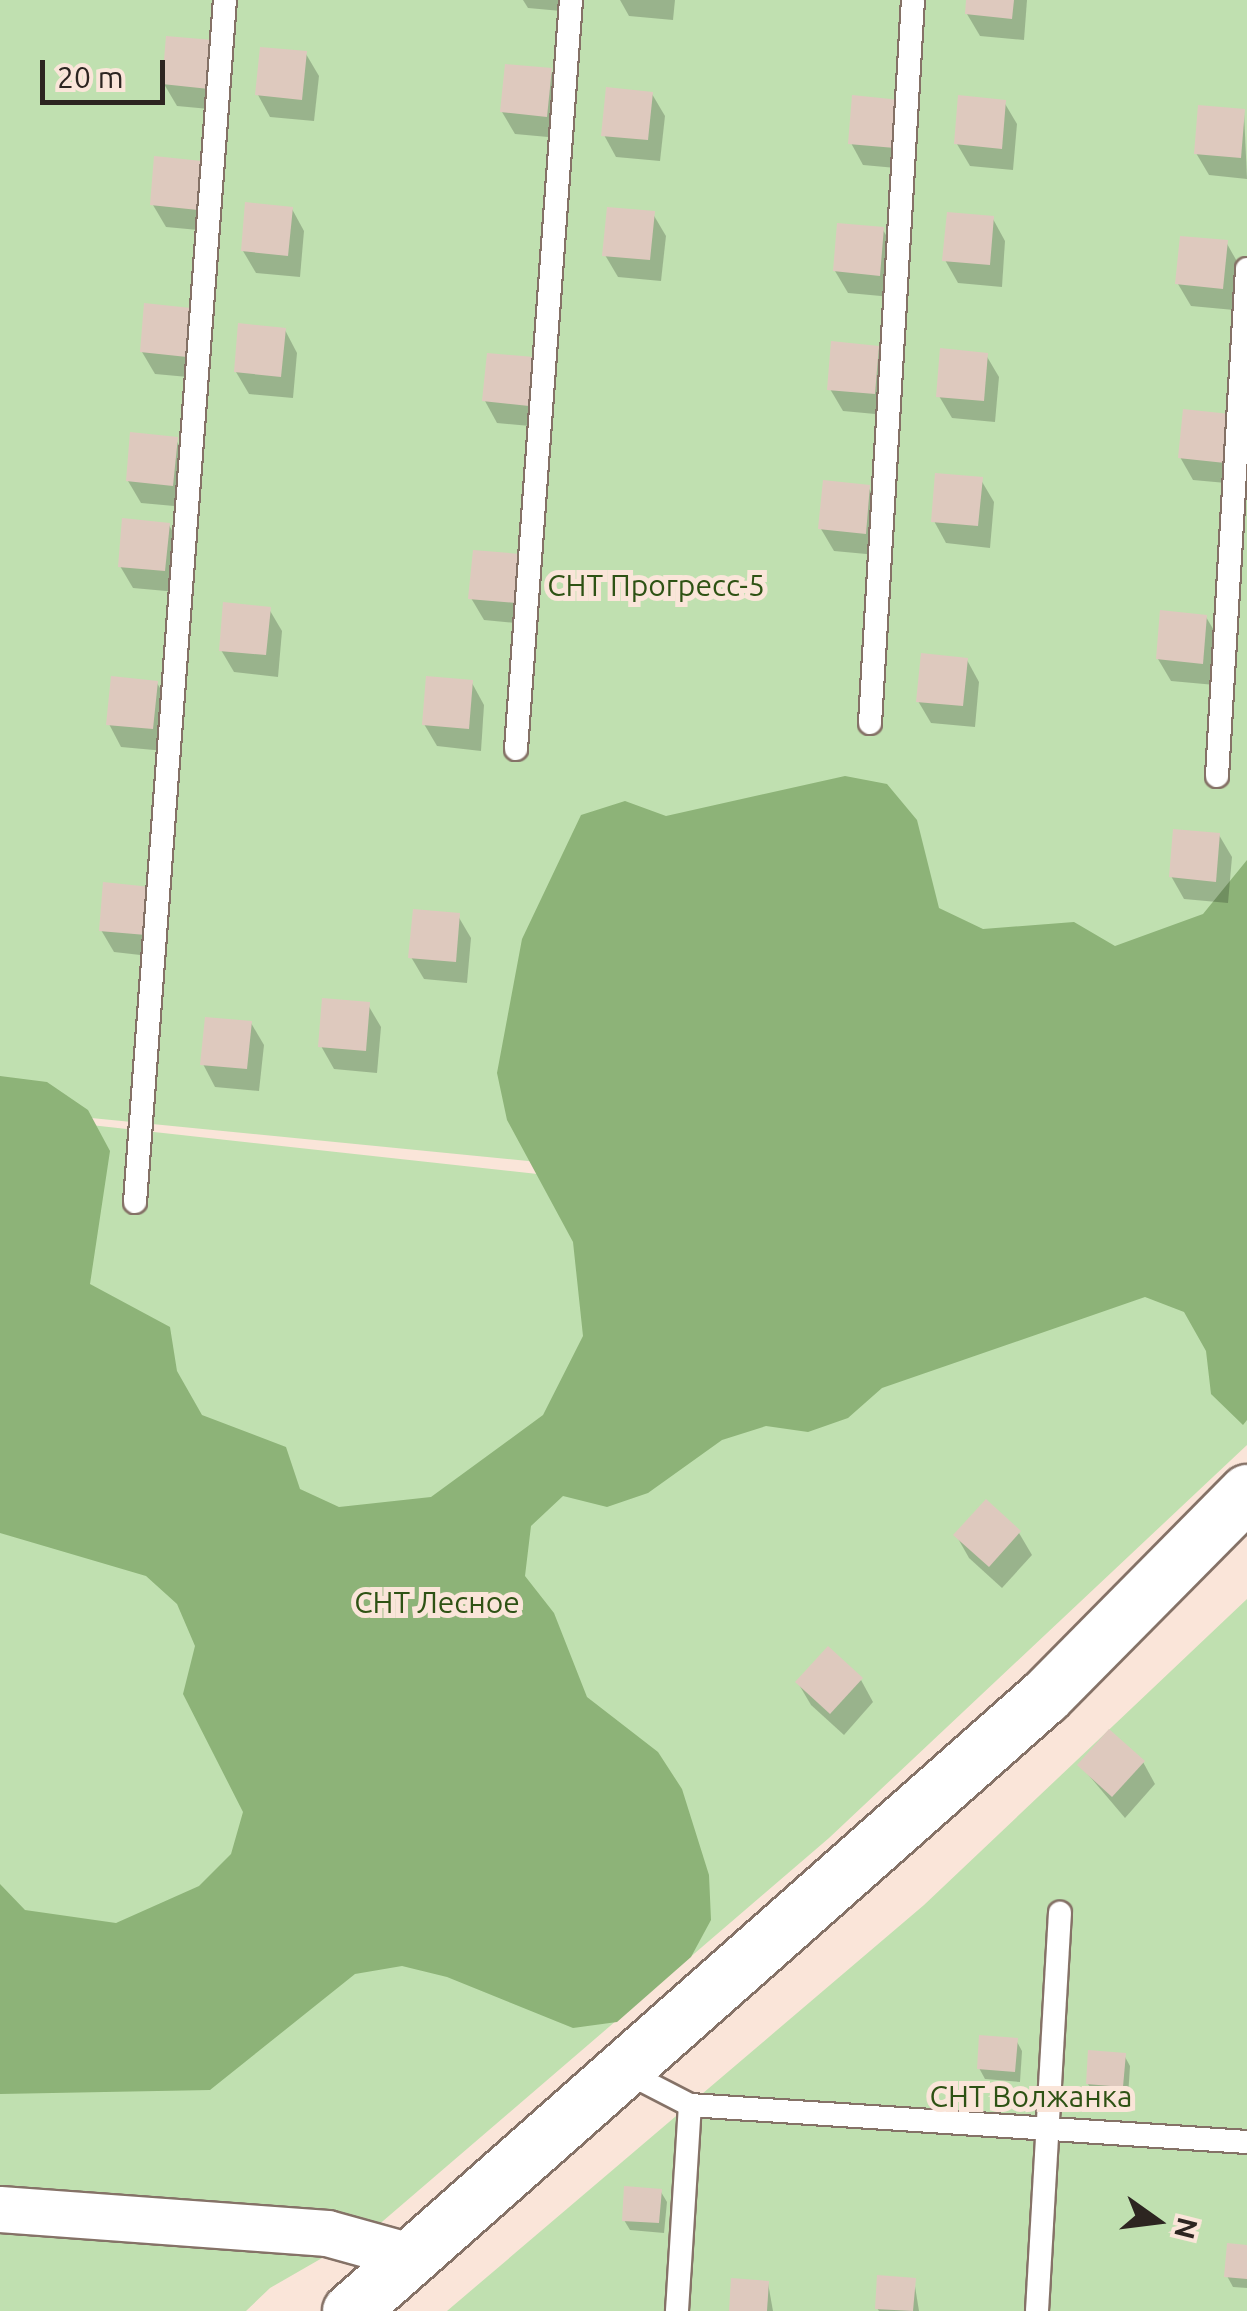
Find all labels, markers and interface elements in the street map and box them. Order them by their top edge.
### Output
scale bar [45,40,170,102]
text: 20 m [57,60,124,94]
park label: СНТ Прогресс-5 [547,567,765,603]
park label: СНТ Лесное [354,1584,520,1620]
park label: СНТ Волжанка [930,2078,1132,2114]
north arrow [1107,2171,1207,2271]
text: N [1169,2214,1204,2242]

